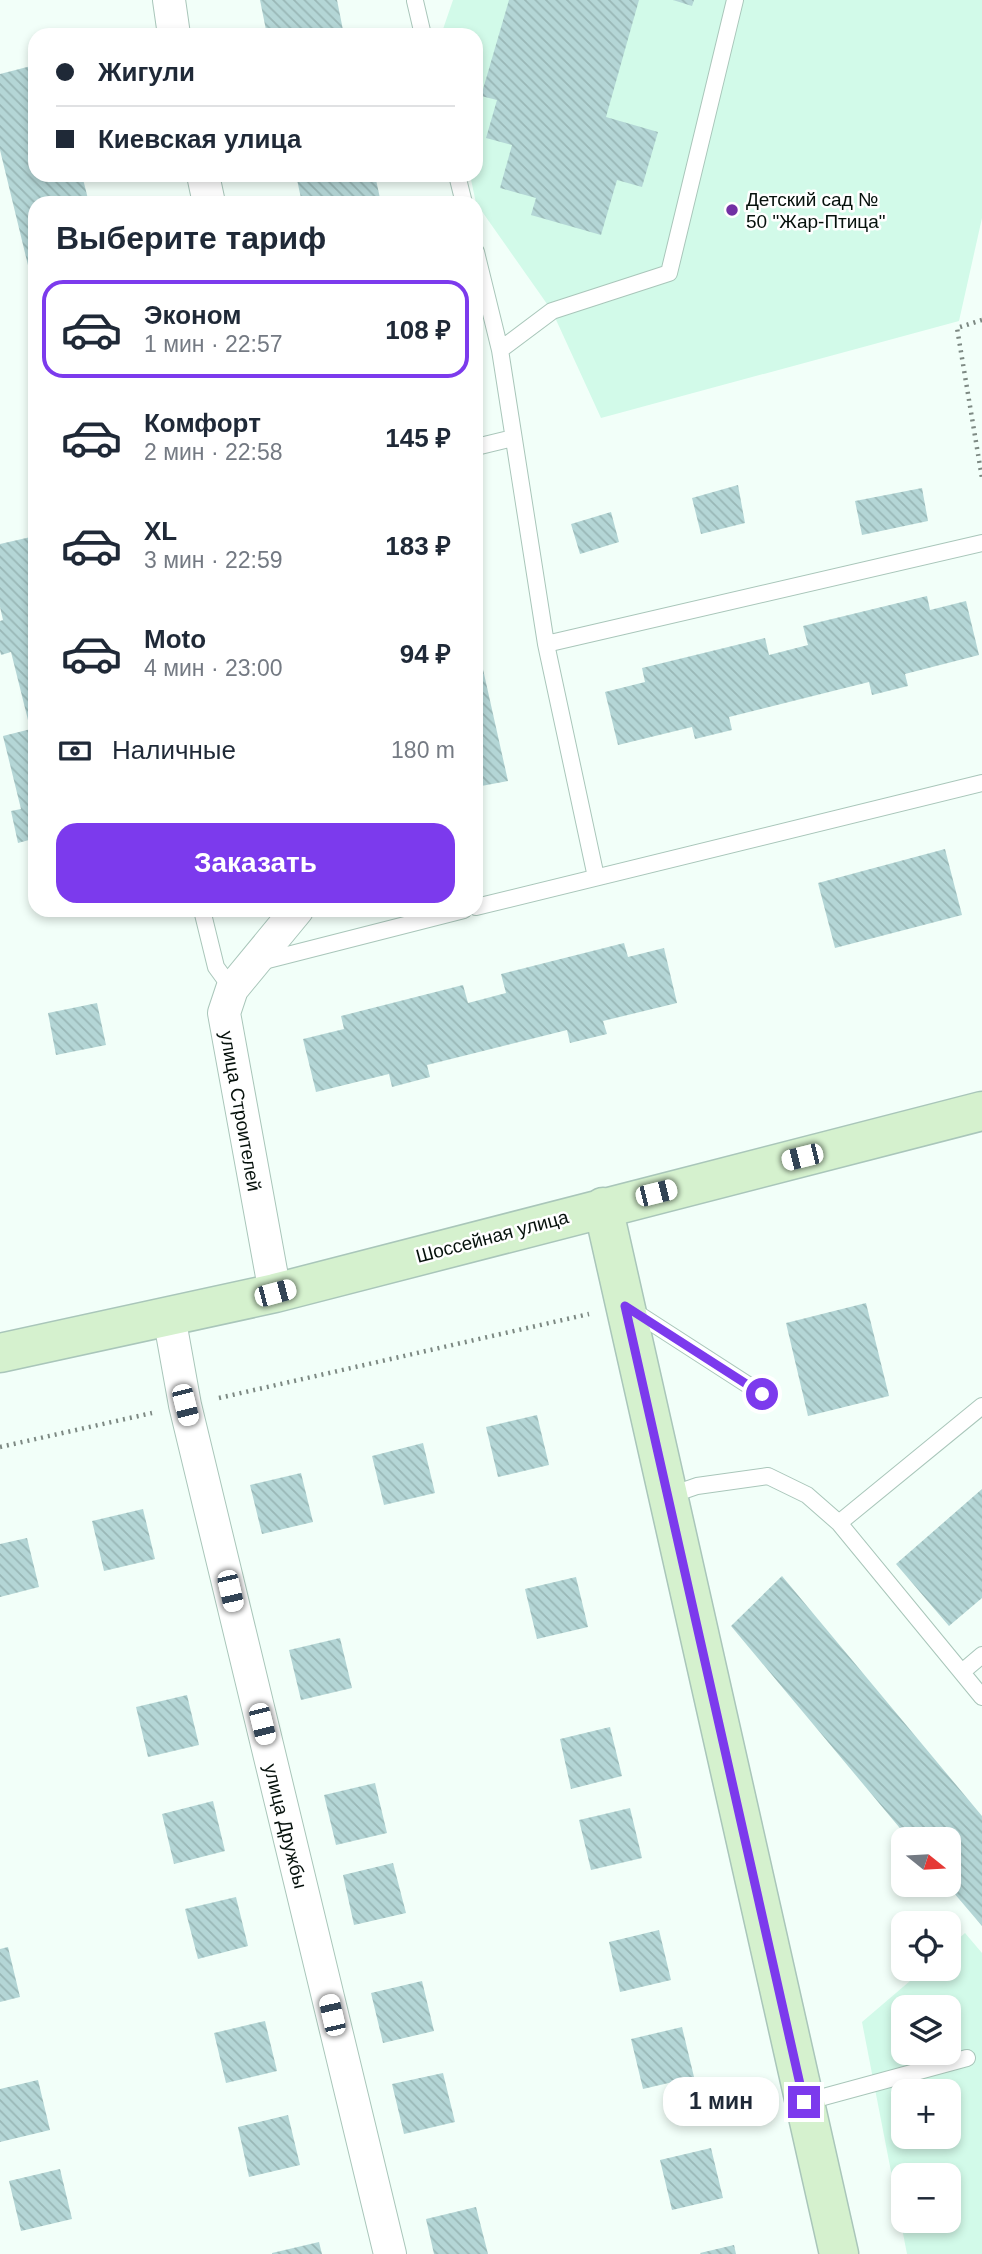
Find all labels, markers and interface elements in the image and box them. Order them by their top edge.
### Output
text: Жигули [98,57,195,87]
text: Киевская улица [98,124,301,154]
place label: Детский сад № 50 "Жар-Птица" [746,189,886,232]
marker: Детский сад № 50 "Жар-Птица" [724,202,740,218]
text: Выберите тариф [56,220,326,256]
icon: car [60,298,123,361]
text: Эконом [144,300,242,330]
text: 108 ₽ [385,315,451,345]
text: 1 мин · 22:57 [144,331,283,357]
icon: car [60,406,123,469]
text: Комфорт [144,408,261,438]
text: 145 ₽ [385,423,451,453]
text: 2 мин · 22:58 [144,439,283,465]
icon: car [60,514,123,577]
text: XL [144,516,177,546]
text: 183 ₽ [385,531,451,561]
text: 3 мин · 22:59 [144,547,283,573]
icon: car [60,622,123,685]
text: Moto [144,624,206,654]
text: 94 ₽ [400,639,451,669]
text: 4 мин · 23:00 [144,655,283,681]
icon: cash [56,732,94,770]
text: Наличные [112,735,236,765]
text: 180 m [391,737,455,763]
button: Заказать [56,823,455,903]
street label: улица Строителей [216,1029,265,1193]
car [780,1142,825,1172]
car [634,1178,679,1208]
street label: Шоссейная улица [414,1206,571,1267]
car [252,1277,299,1309]
route start [746,1378,778,1410]
car [170,1382,201,1428]
car [216,1568,245,1614]
car [247,1701,278,1747]
street label: улица Дружбы [260,1762,311,1891]
north arrow [891,1827,961,1897]
map controls [891,1827,961,2233]
button: locate [891,1911,961,1981]
car [318,1992,347,2038]
button: layers [891,1995,961,2065]
callout: 1 мин [664,2078,780,2126]
button: + [891,2079,961,2149]
route end [788,2086,820,2118]
text: 1 мин [689,2088,753,2114]
button: − [891,2163,961,2233]

